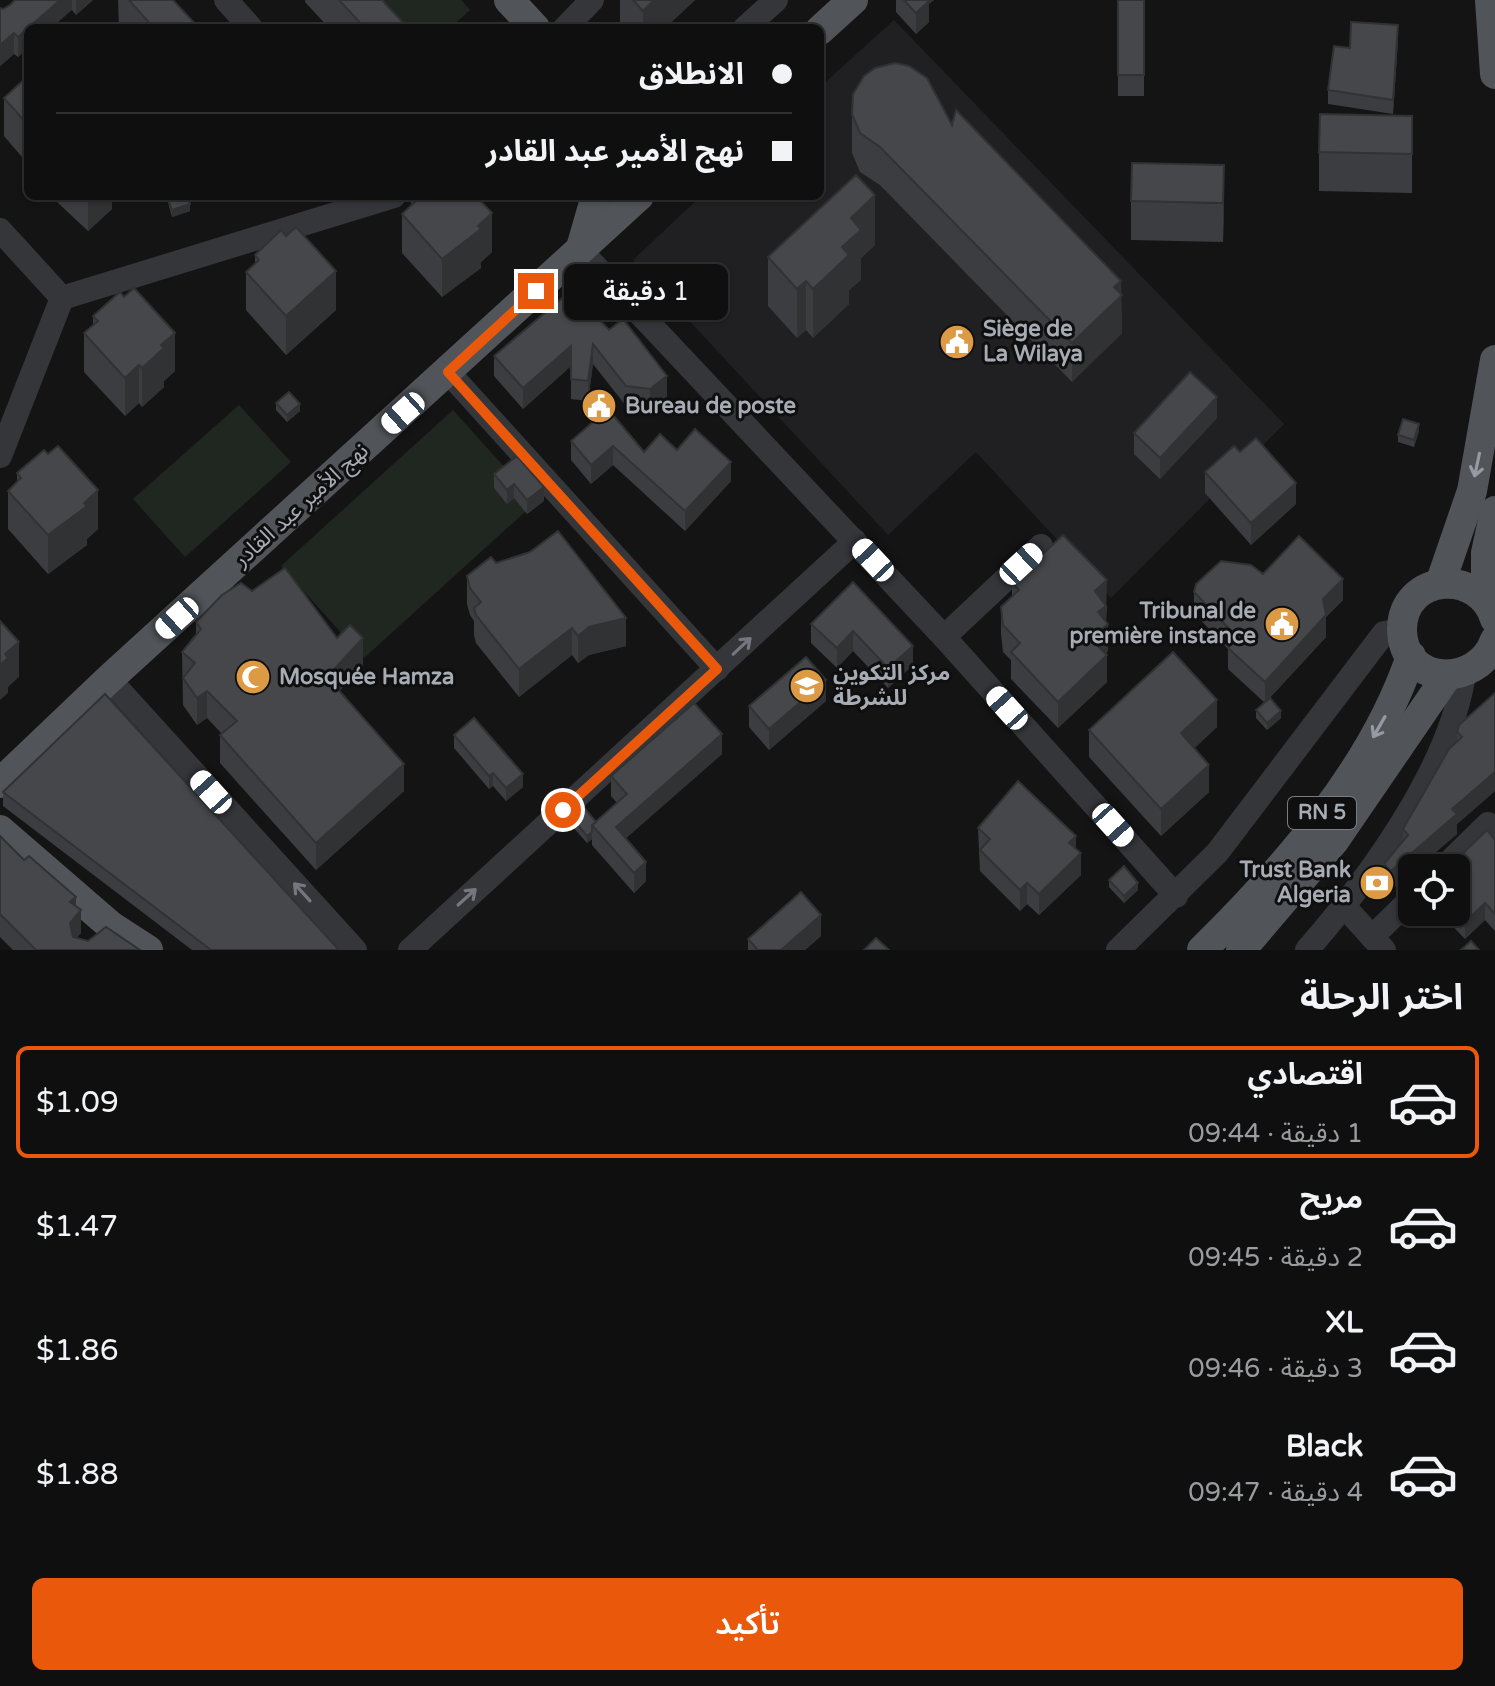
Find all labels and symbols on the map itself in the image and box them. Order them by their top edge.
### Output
callout: 1 دقيقة [564,263,728,319]
route end [518,273,554,309]
place label: Siège de La Wilaya [983,316,1083,367]
public building icon: Siège de La Wilaya [938,323,976,361]
public building icon: Bureau de poste [580,387,618,425]
car [377,388,429,438]
place label: Bureau de poste [625,393,796,419]
street label: نهج الأمير عبد القادر [228,438,376,575]
one-way arrow [1469,452,1484,477]
car [848,534,898,586]
car [995,539,1047,589]
car [151,593,203,643]
place label: Tribunal de première instance [1070,598,1256,649]
public building icon: Tribunal de première instance [1263,605,1301,643]
one-way arrow [731,638,751,656]
mosque icon: Mosquée Hamza [234,658,272,696]
place label: مركز التكوين للشرطة [833,660,950,711]
place label: Mosquée Hamza [279,664,454,690]
school or university icon: مركز التكوين للشرطة [788,667,826,705]
car [982,682,1032,734]
one-way arrow [1371,715,1386,739]
car [186,766,236,818]
route start [545,792,581,828]
road number: RN 5 [1288,797,1356,829]
car [1088,799,1138,851]
place label: Trust Bank Algeria [1239,857,1351,908]
bank icon: Trust Bank Algeria [1358,864,1396,902]
one-way arrow [294,883,312,903]
one-way arrow [457,889,477,907]

